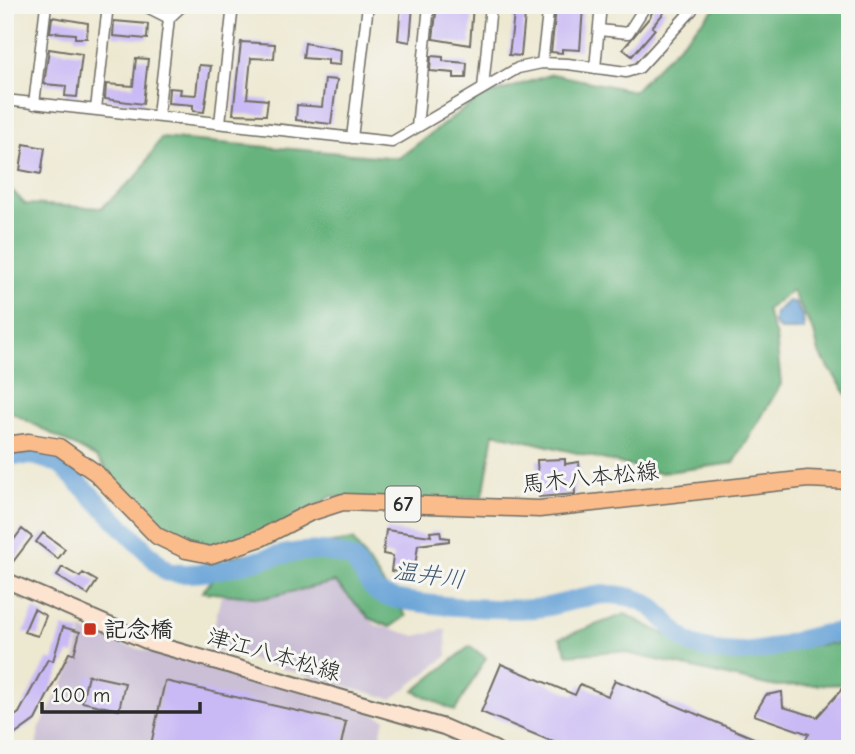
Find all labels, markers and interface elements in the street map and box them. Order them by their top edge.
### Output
street label: 馬木八本松線 [520,457,660,498]
road number: 67 [386,486,420,522]
water label: 温井川 [391,556,467,594]
place label: 記念橋 [104,616,173,643]
marker: 記念橋 [82,621,98,637]
street label: 津江八本松線 [204,622,344,686]
scale bar [42,670,200,714]
text: 100 m [52,683,110,707]

